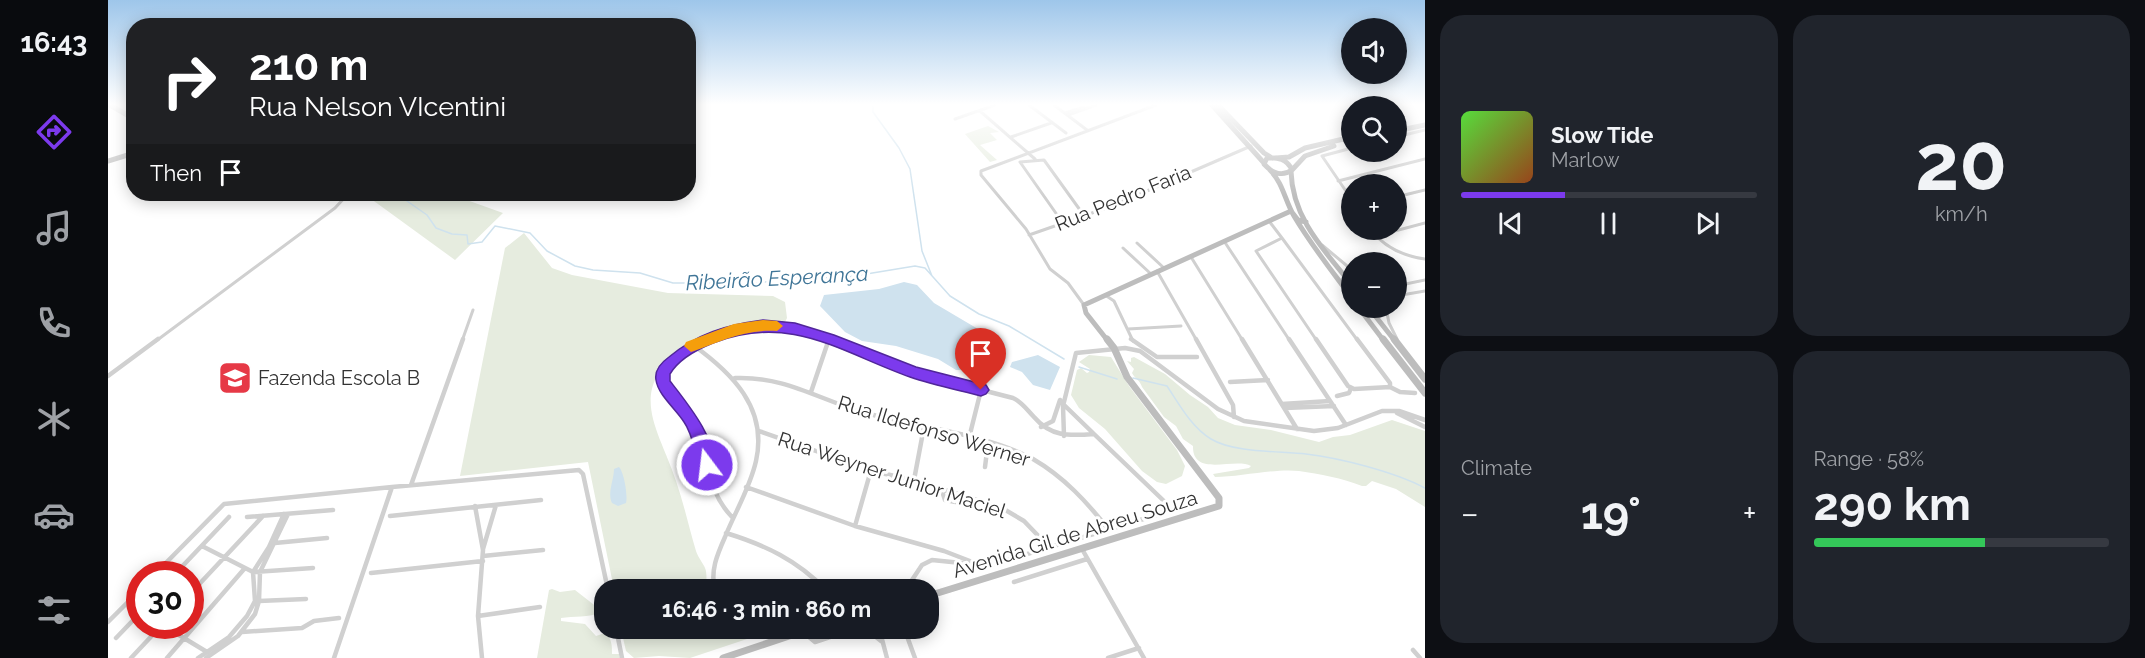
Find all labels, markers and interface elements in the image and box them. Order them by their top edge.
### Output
map controls [1341,18,1407,318]
button: sound [1341,18,1407,84]
text: 16:43 [21,27,87,58]
text: 210 m [249,41,368,90]
icon: right [150,42,228,120]
text: Rua Nelson VIcentini [249,91,506,122]
button: search [1341,96,1407,162]
icon: directions [33,111,75,153]
text: 20 [1915,117,2007,208]
text: Slow Tide [1551,122,1653,148]
text: Marlow [1551,148,1620,172]
icon: arrive [214,156,247,189]
text: Then [150,160,202,186]
street label: Rua Pedro Faria [1051,160,1195,236]
button: + [1341,174,1407,240]
text: km/h [1935,202,1988,226]
icon: music [33,207,75,249]
icon: previous [1494,207,1527,240]
icon: pause [1592,207,1625,240]
icon: next [1691,207,1724,240]
button: − [1341,252,1407,318]
water label: Ribeirão Esperança [685,261,869,295]
icon: phone [33,302,75,344]
pin [955,328,1006,390]
icon: arrive [964,337,997,370]
school or university icon: Fazenda Escola B [217,360,253,396]
place label: Fazenda Escola B [258,366,420,390]
street label: Rua Ildefonso Werner [835,390,1033,472]
icon: climate [33,398,75,440]
street label: Rua Weyner Junior Maciel [775,427,1010,523]
position arrow [675,433,739,497]
text: Range · 58% [1814,447,1924,471]
text: Climate [1461,456,1532,480]
text: 290 km [1814,478,1971,531]
street label: Avenida Gil de Abreu Souza [950,485,1200,583]
text: 19° [1581,487,1641,540]
icon: car [33,494,75,536]
text: − [1461,494,1479,533]
text: + [1743,494,1757,533]
speed limit sign: 30 [126,561,204,639]
icon: filters [33,589,75,631]
text: 16:46 · 3 min · 860 m [662,596,871,622]

